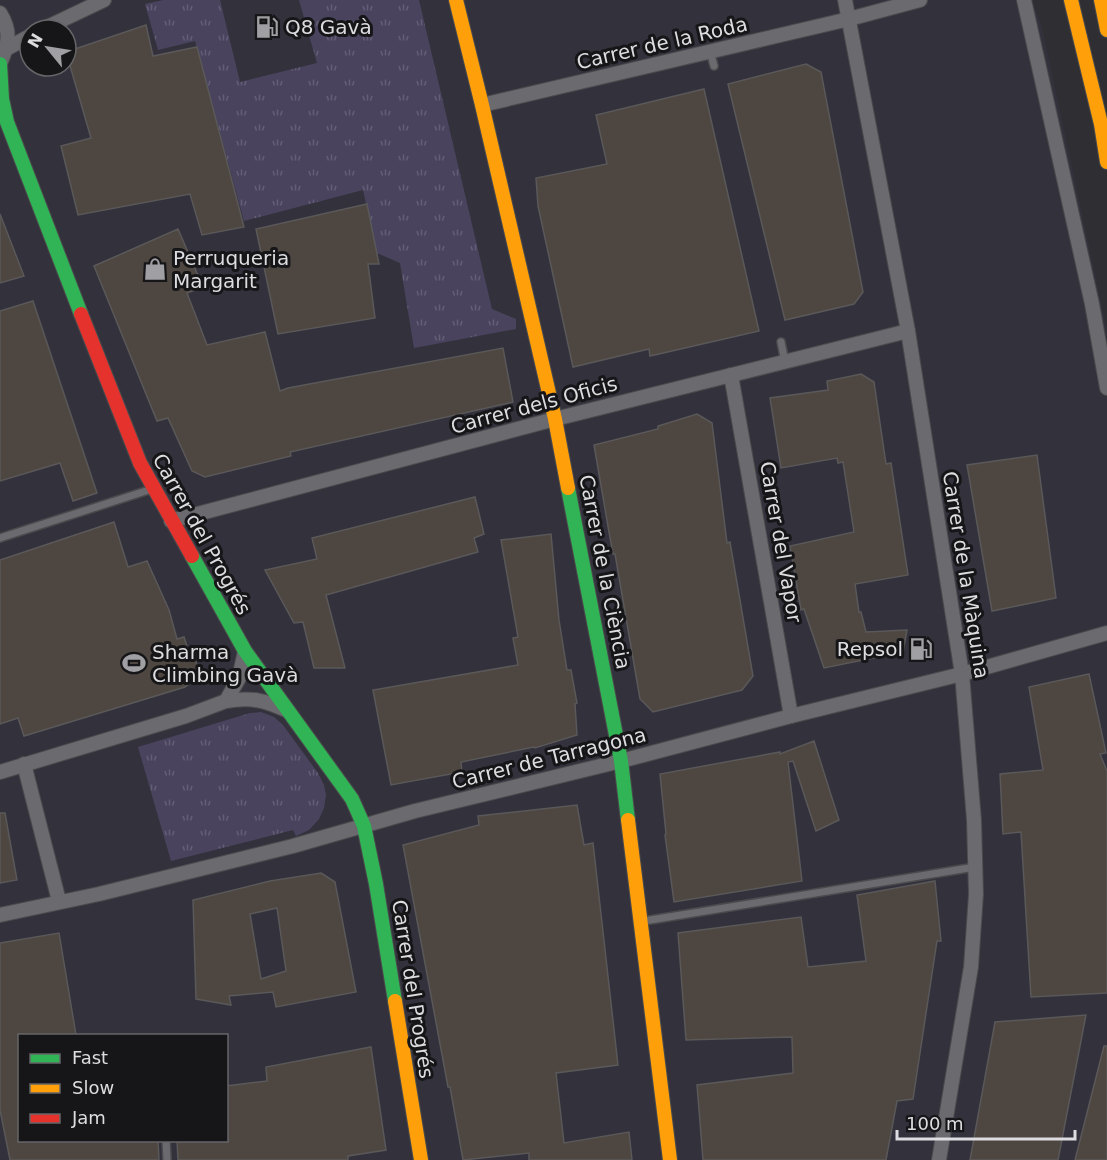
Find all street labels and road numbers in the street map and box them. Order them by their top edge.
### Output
street label: Carrer de la Roda [574,12,750,74]
street label: Carrer dels Oficis [448,371,620,439]
street label: Carrer del Progrés [148,449,256,619]
street label: Carrer del Vapor [755,460,807,625]
street label: Carrer de la Màquina [938,470,994,680]
street label: Carrer de la Ciència [574,473,636,671]
street label: Carrer de Tarragona [449,722,649,794]
street label: Carrer del Progrés [387,898,439,1080]

